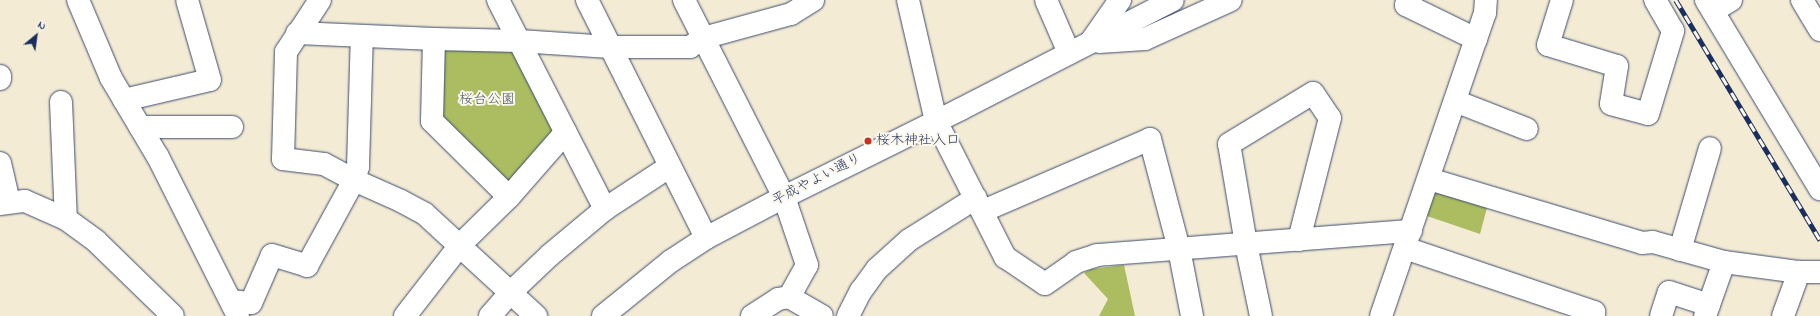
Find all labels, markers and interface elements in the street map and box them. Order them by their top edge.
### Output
north arrow [16,16,56,56]
text: N [35,17,49,34]
park label: 桜台公園 [459,92,515,108]
place label: 桜木神社入口 [876,133,960,149]
marker: 桜木神社入口 [863,136,873,146]
street label: 平成やよい通り [770,150,864,210]

